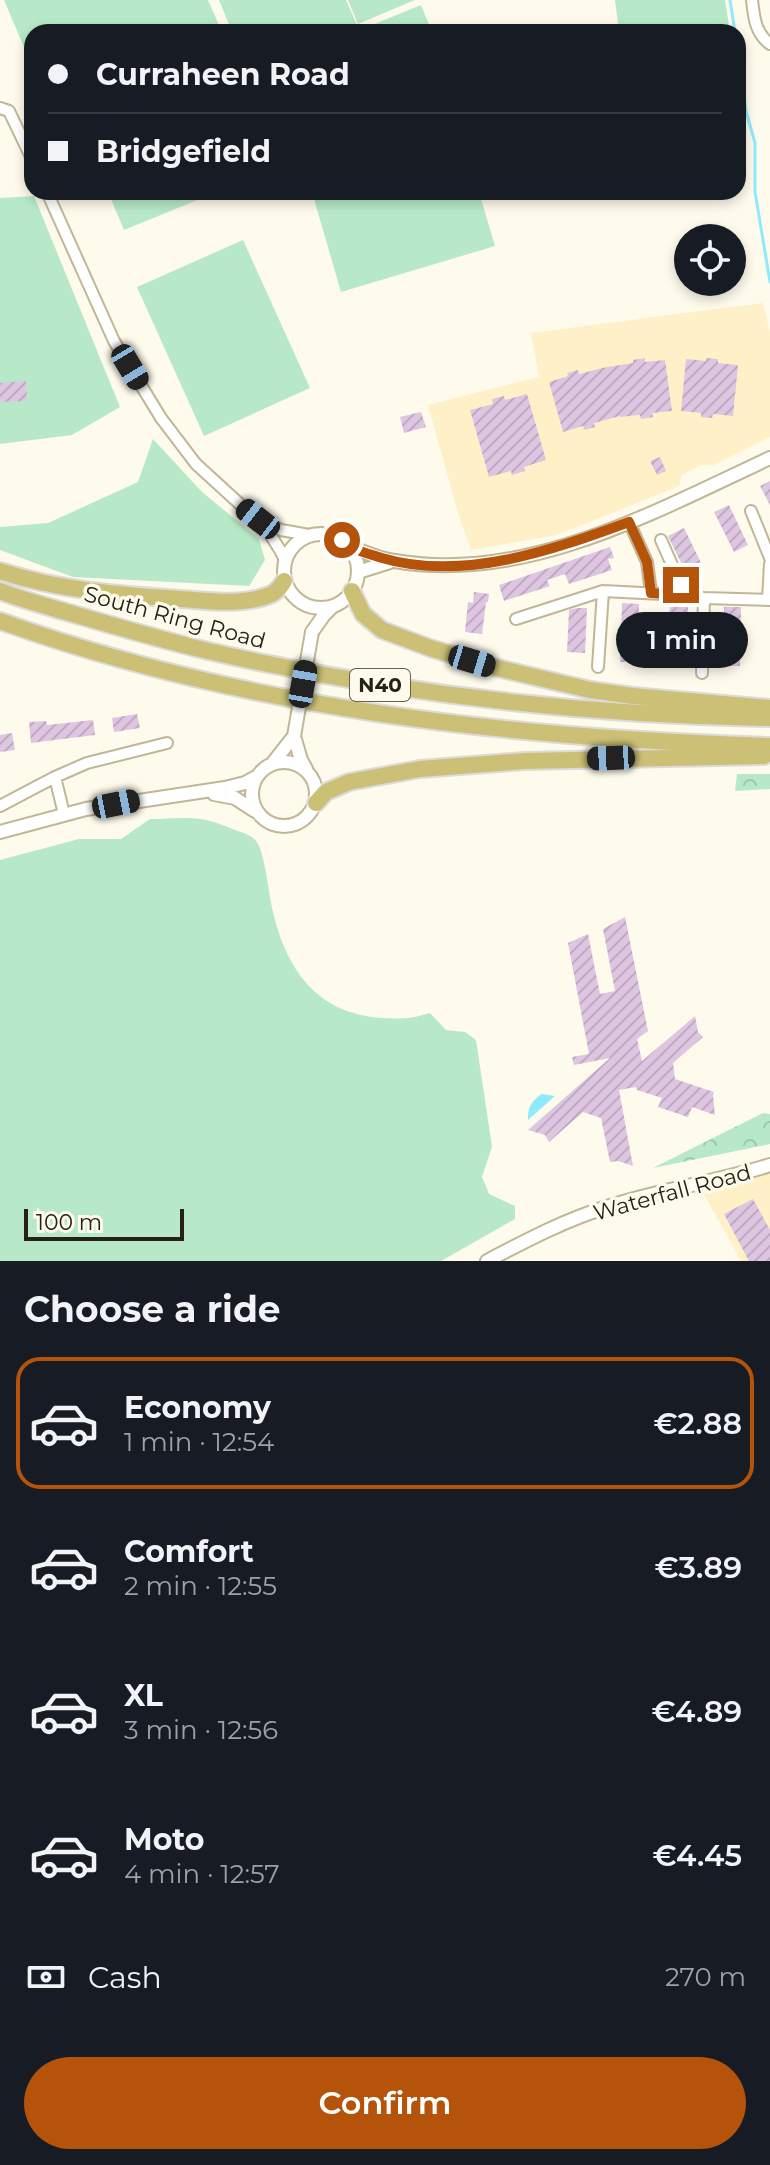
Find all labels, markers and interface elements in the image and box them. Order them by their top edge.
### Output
text: Curraheen Road [96,56,350,93]
text: Bridgefield [96,133,271,170]
map controls [674,224,746,296]
button: locate [674,224,746,296]
car [107,340,153,394]
car [232,495,284,543]
route start [324,522,360,558]
route end [663,567,699,603]
street label: South Ring Road [81,580,269,655]
callout: 1 min [615,613,747,669]
text: 1 min [647,624,717,656]
car [446,643,498,679]
car [287,658,319,710]
road number: N40 [350,669,410,701]
car [587,745,635,771]
car [90,788,142,820]
street label: Waterfall Road [590,1158,754,1227]
scale bar [24,1205,184,1241]
text: 100 m [36,1209,102,1236]
text: Choose a ride [24,1287,281,1331]
icon: car [28,1387,100,1459]
text: Economy [124,1389,271,1426]
text: €2.88 [654,1405,742,1442]
text: 1 min · 12:54 [124,1426,274,1458]
icon: car [28,1531,100,1603]
text: Comfort [124,1533,254,1570]
text: €3.89 [654,1549,742,1586]
text: 2 min · 12:55 [124,1570,277,1602]
icon: car [28,1675,100,1747]
text: XL [124,1677,163,1714]
text: €4.89 [652,1693,742,1730]
text: 3 min · 12:56 [124,1714,278,1746]
icon: car [28,1819,100,1891]
text: Moto [124,1821,205,1858]
text: €4.45 [652,1837,742,1874]
text: 4 min · 12:57 [124,1858,280,1890]
icon: cash [24,1955,68,1999]
text: Cash [88,1959,162,1996]
text: 270 m [665,1961,746,1993]
button: Confirm [24,2057,746,2149]

